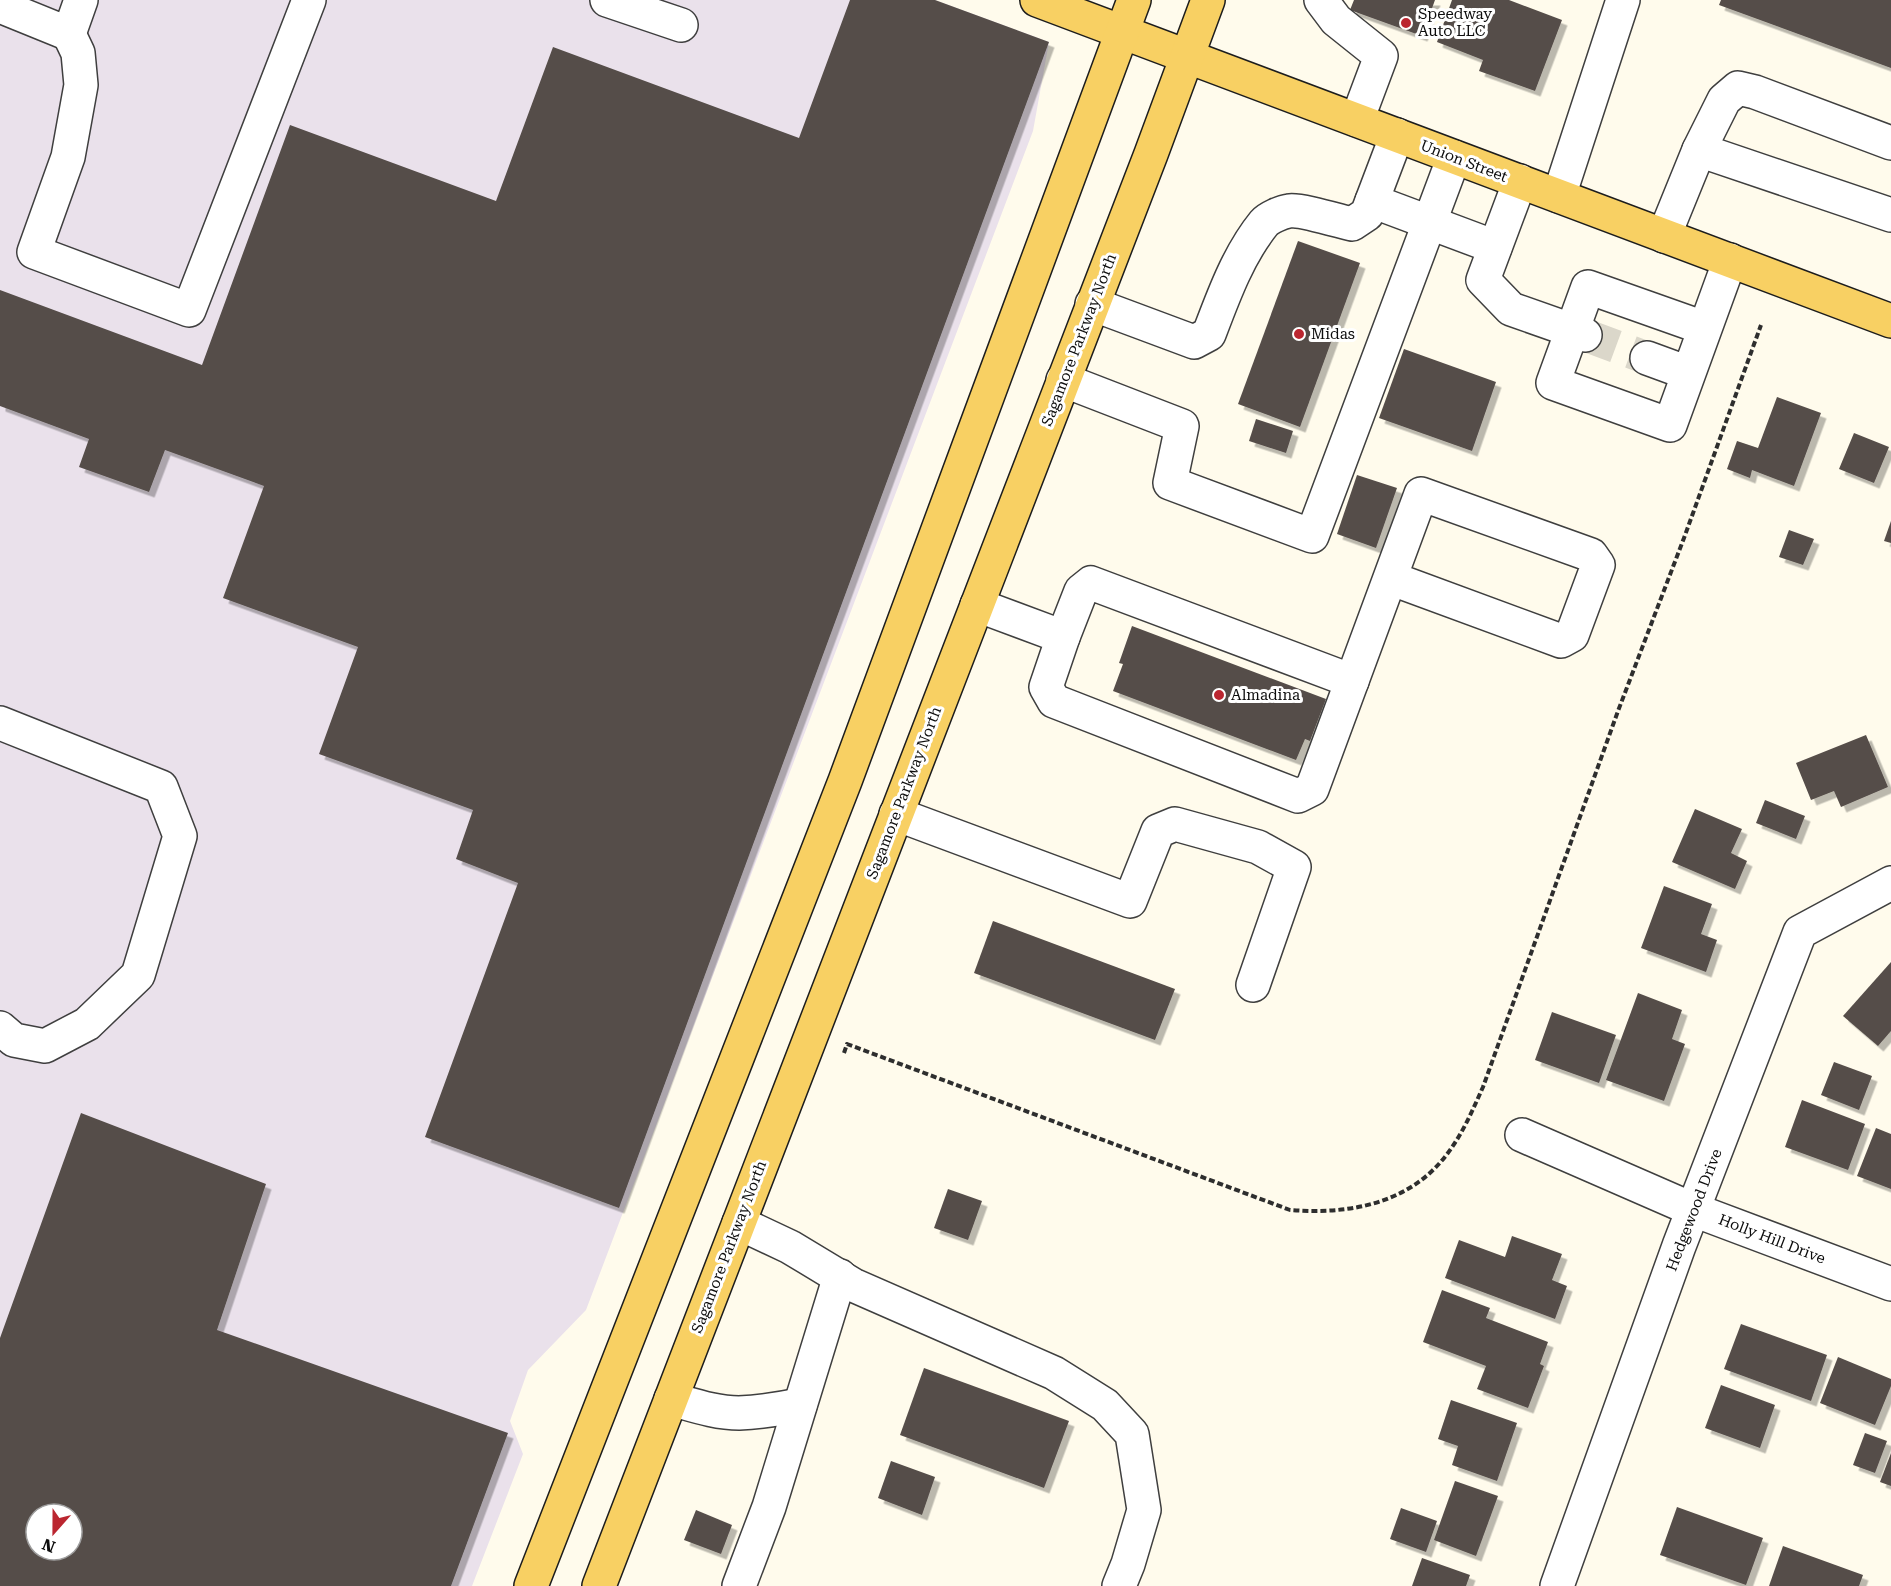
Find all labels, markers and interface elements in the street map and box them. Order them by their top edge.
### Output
place label: Speedway Auto LLC [1418,5,1492,40]
marker: Speedway Auto LLC [1399,16,1413,30]
street label: Union Street [1418,136,1510,186]
street label: Sagamore Parkway North [1038,251,1120,429]
place label: Midas [1311,325,1355,343]
marker: Midas [1292,327,1306,341]
place label: Almadina [1231,686,1300,704]
marker: Almadina [1212,688,1226,702]
street label: Sagamore Parkway North [863,704,945,882]
street label: Hedgewood Drive [1662,1146,1726,1274]
street label: Sagamore Parkway North [688,1158,770,1336]
street label: Holly Hill Drive [1716,1210,1828,1268]
north arrow [24,1502,84,1562]
text: N [40,1534,58,1557]

